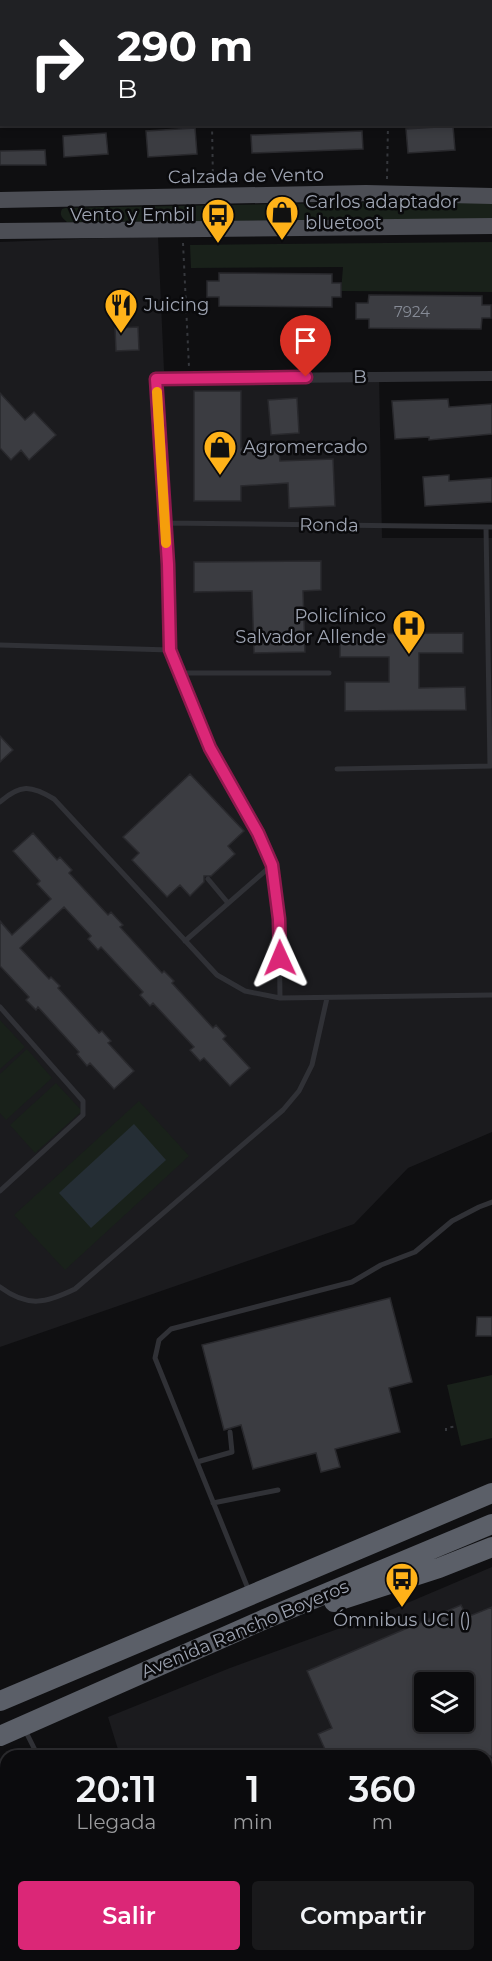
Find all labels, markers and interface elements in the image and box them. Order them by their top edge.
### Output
text: 290 m [117,20,253,72]
icon: right [18,24,96,102]
text: B [117,72,137,105]
street label: Calzada de Vento [168,164,324,188]
place label: Carlos adaptador bluetoot [305,191,459,234]
shop icon: Carlos adaptador bluetoot [264,194,300,241]
bus stop icon: Vento y Embil [200,197,236,244]
place label: Vento y Embil [70,204,195,226]
restaurant icon: Juicing [103,287,139,334]
place label: Juicing [143,294,209,316]
house number: 7924 [394,302,430,321]
pin [280,315,331,377]
icon: arrive [289,324,322,357]
street label: B [353,366,367,388]
shop icon: Agromercado [202,429,238,476]
place label: Agromercado [243,436,368,458]
street label: Ronda [299,513,359,537]
place label: Policlínico Salvador Allende [235,605,386,648]
hospital icon: Policlínico Salvador Allende [391,608,427,655]
position arrow [248,926,312,990]
bus stop icon: Ómnibus UCI () [384,1561,420,1608]
street label: Avenida Rancho Boyeros [138,1575,352,1683]
place label: Ómnibus UCI () [333,1609,471,1631]
map controls [414,1672,474,1732]
button: layers [414,1672,474,1732]
text: 20:11 [76,1767,157,1811]
text: 1 [246,1767,260,1811]
text: 360 [349,1767,416,1811]
text: Llegada [76,1810,156,1834]
text: min [233,1810,273,1834]
text: m [372,1810,393,1834]
button: Salir [18,1881,240,1950]
button: Compartir [252,1881,474,1950]

